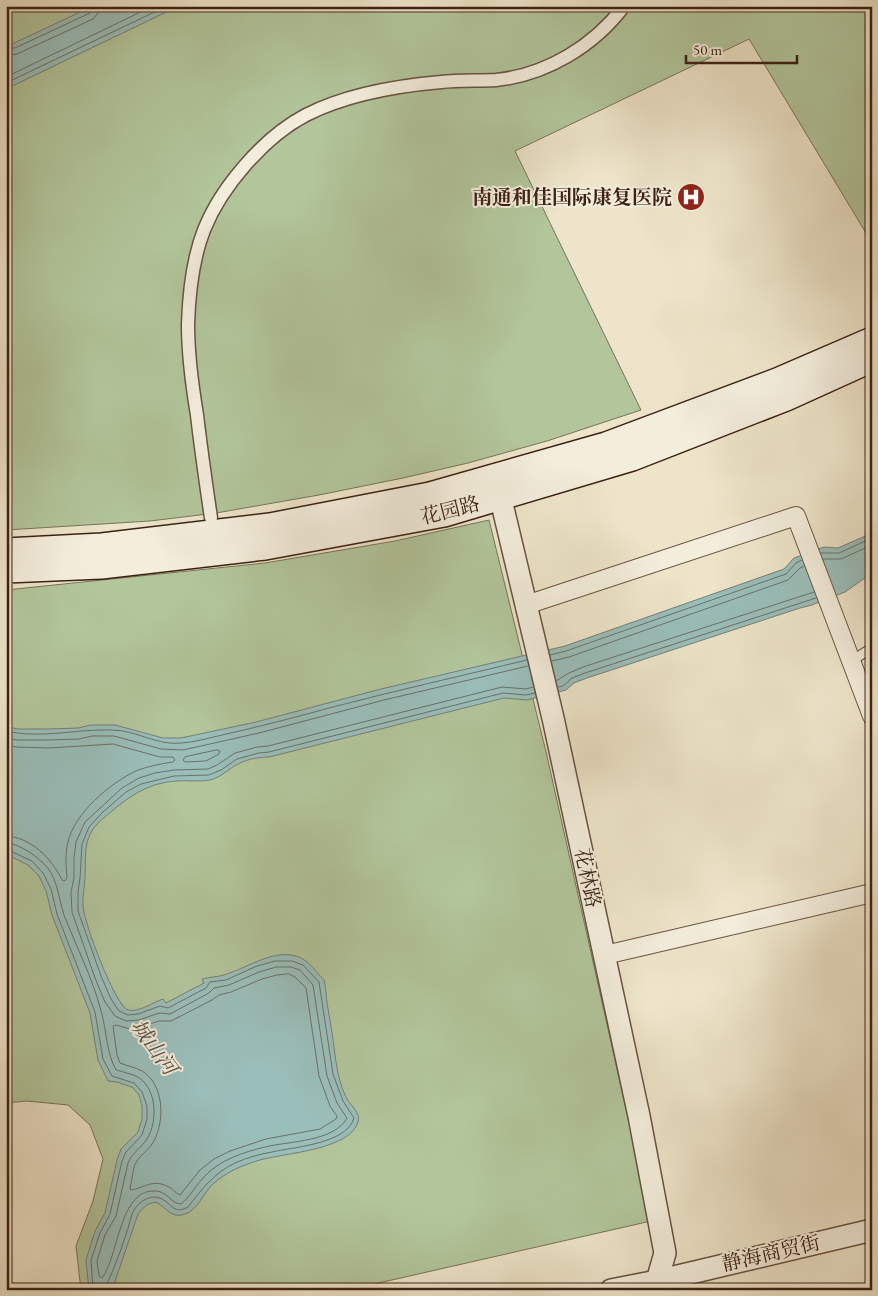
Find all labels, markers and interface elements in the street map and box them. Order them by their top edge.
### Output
scale bar [686,32,797,64]
text: 50 m [693,40,722,59]
hospital icon: 南通和佳国际康复医院 [676,182,706,212]
place label: 南通和佳国际康复医院 [472,184,672,210]
street label: 花园路 [418,490,482,530]
street label: 花林路 [569,846,607,910]
water label: 城山河 [125,1013,186,1083]
street label: 静海商贸街 [719,1229,823,1277]

